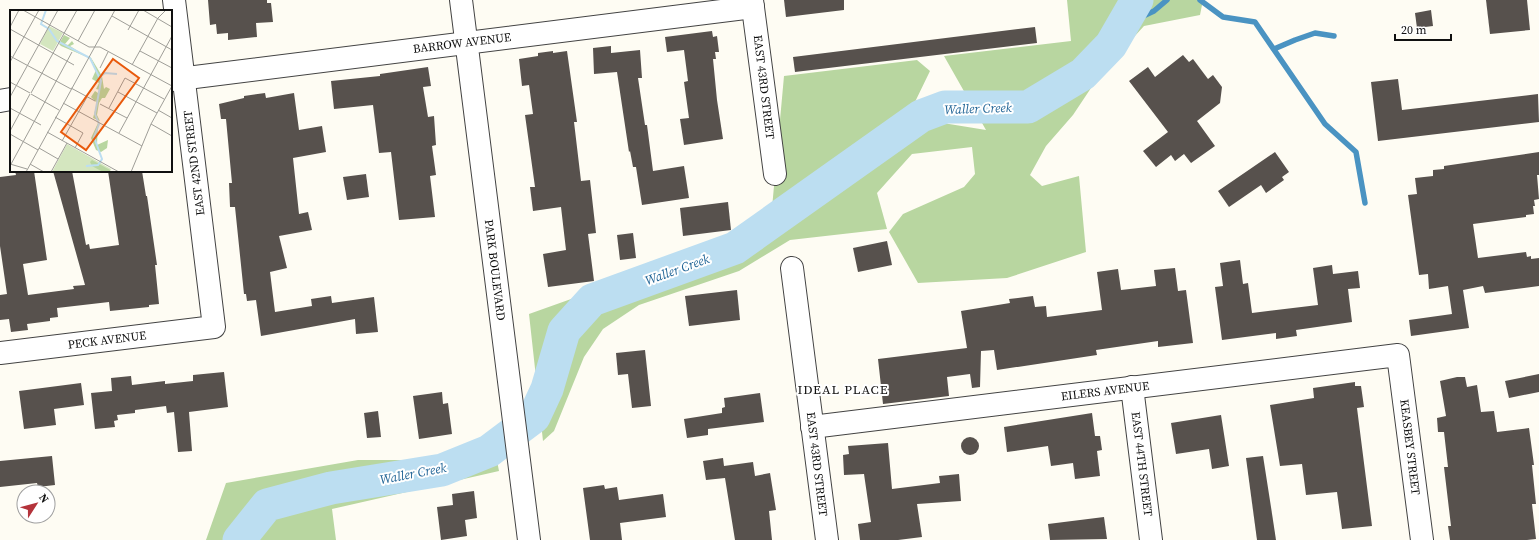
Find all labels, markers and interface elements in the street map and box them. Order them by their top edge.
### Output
inset map [10,10,172,172]
scale bar [1395,16,1451,42]
text: 20 m [1401,22,1427,38]
street label: BARROW AVENUE [412,29,512,57]
street label: EAST 43RD STREET [750,34,778,141]
water label: Waller Creek [944,99,1013,118]
street label: EAST 42ND STREET [180,109,208,217]
street label: PARK BOULEVARD [481,219,509,321]
water label: Waller Creek [643,250,713,289]
street label: PECK AVENUE [67,327,147,353]
street label: EILERS AVENUE [1060,378,1150,404]
district label: IDEAL PLACE [797,381,889,398]
street label: KEASBEY STREET [1396,398,1424,497]
street label: EAST 43RD STREET [803,411,831,518]
street label: EAST 44TH STREET [1128,411,1156,518]
water label: Waller Creek [378,459,449,488]
north arrow [16,484,56,524]
text: N [35,491,52,506]

